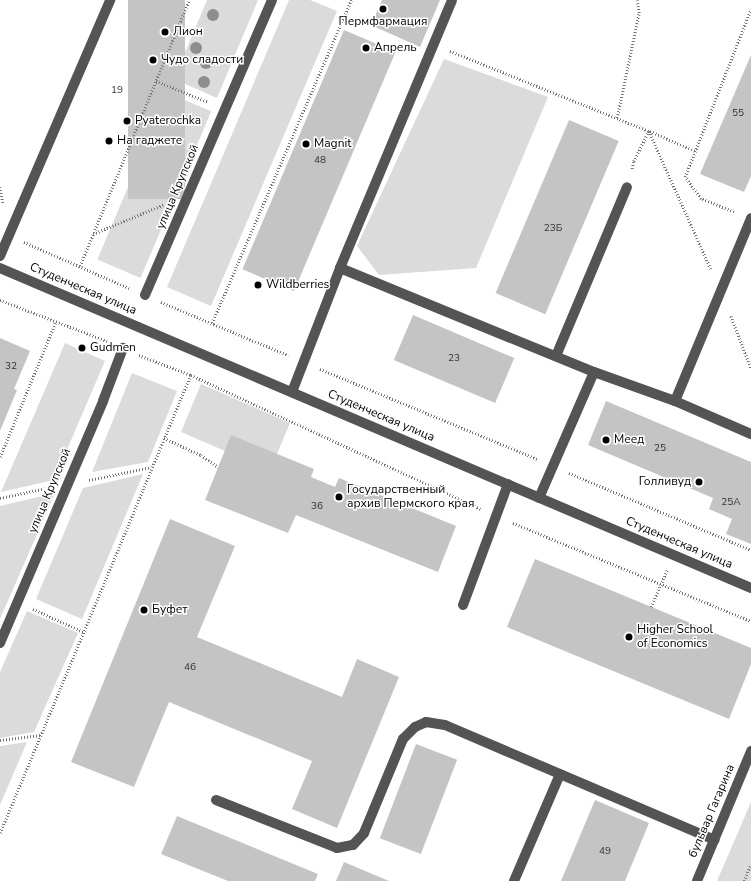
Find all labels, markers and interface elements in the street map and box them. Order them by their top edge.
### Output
marker: Пермфармация [378,4,388,14]
place label: Пермфармация [339,15,427,29]
place label: Лион [173,25,203,39]
marker: Лион [160,27,170,37]
place label: Апрель [374,41,417,55]
marker: Апрель [361,43,371,53]
place label: Чудо сладости [161,53,243,67]
marker: Чудо сладости [148,55,158,65]
house number: 19 [111,85,123,97]
house number: 55 [732,108,744,120]
place label: Pyaterochka [135,114,201,128]
marker: Pyaterochka [122,116,132,126]
place label: На гаджете [117,134,182,148]
marker: На гаджете [104,136,114,146]
place label: Magnit [314,137,351,151]
marker: Magnit [301,139,311,149]
street label: улица Крупской [154,143,202,231]
house number: 48 [314,155,326,167]
house number: 23Б [544,223,562,235]
street label: Студенческая улица [27,260,139,318]
place label: Wildberries [266,278,329,292]
marker: Wildberries [253,280,263,290]
place label: Gudmen [90,341,136,355]
marker: Gudmen [77,343,87,353]
house number: 23 [448,353,460,365]
house number: 32 [5,361,17,373]
street label: Студенческая улица [325,387,437,445]
place label: Меед [614,433,644,447]
marker: Меед [601,435,611,445]
house number: 25 [654,443,666,455]
street label: улица Крупской [26,447,74,535]
place label: Голливуд [639,475,691,489]
marker: Голливуд [694,477,704,487]
place label: Государственный архив Пермского края [347,483,474,511]
marker: Государственный архив Пермского края [334,492,344,502]
house number: 25А [721,497,741,509]
house number: 36 [311,501,323,513]
street label: Студенческая улица [623,514,735,572]
place label: Буфет [152,603,188,617]
marker: Буфет [139,605,149,615]
place label: Higher School of Economics [637,623,713,651]
marker: Higher School of Economics [624,632,634,642]
house number: 46 [184,662,196,674]
street label: бульвар Гагарина [686,762,738,860]
house number: 49 [599,846,611,858]

